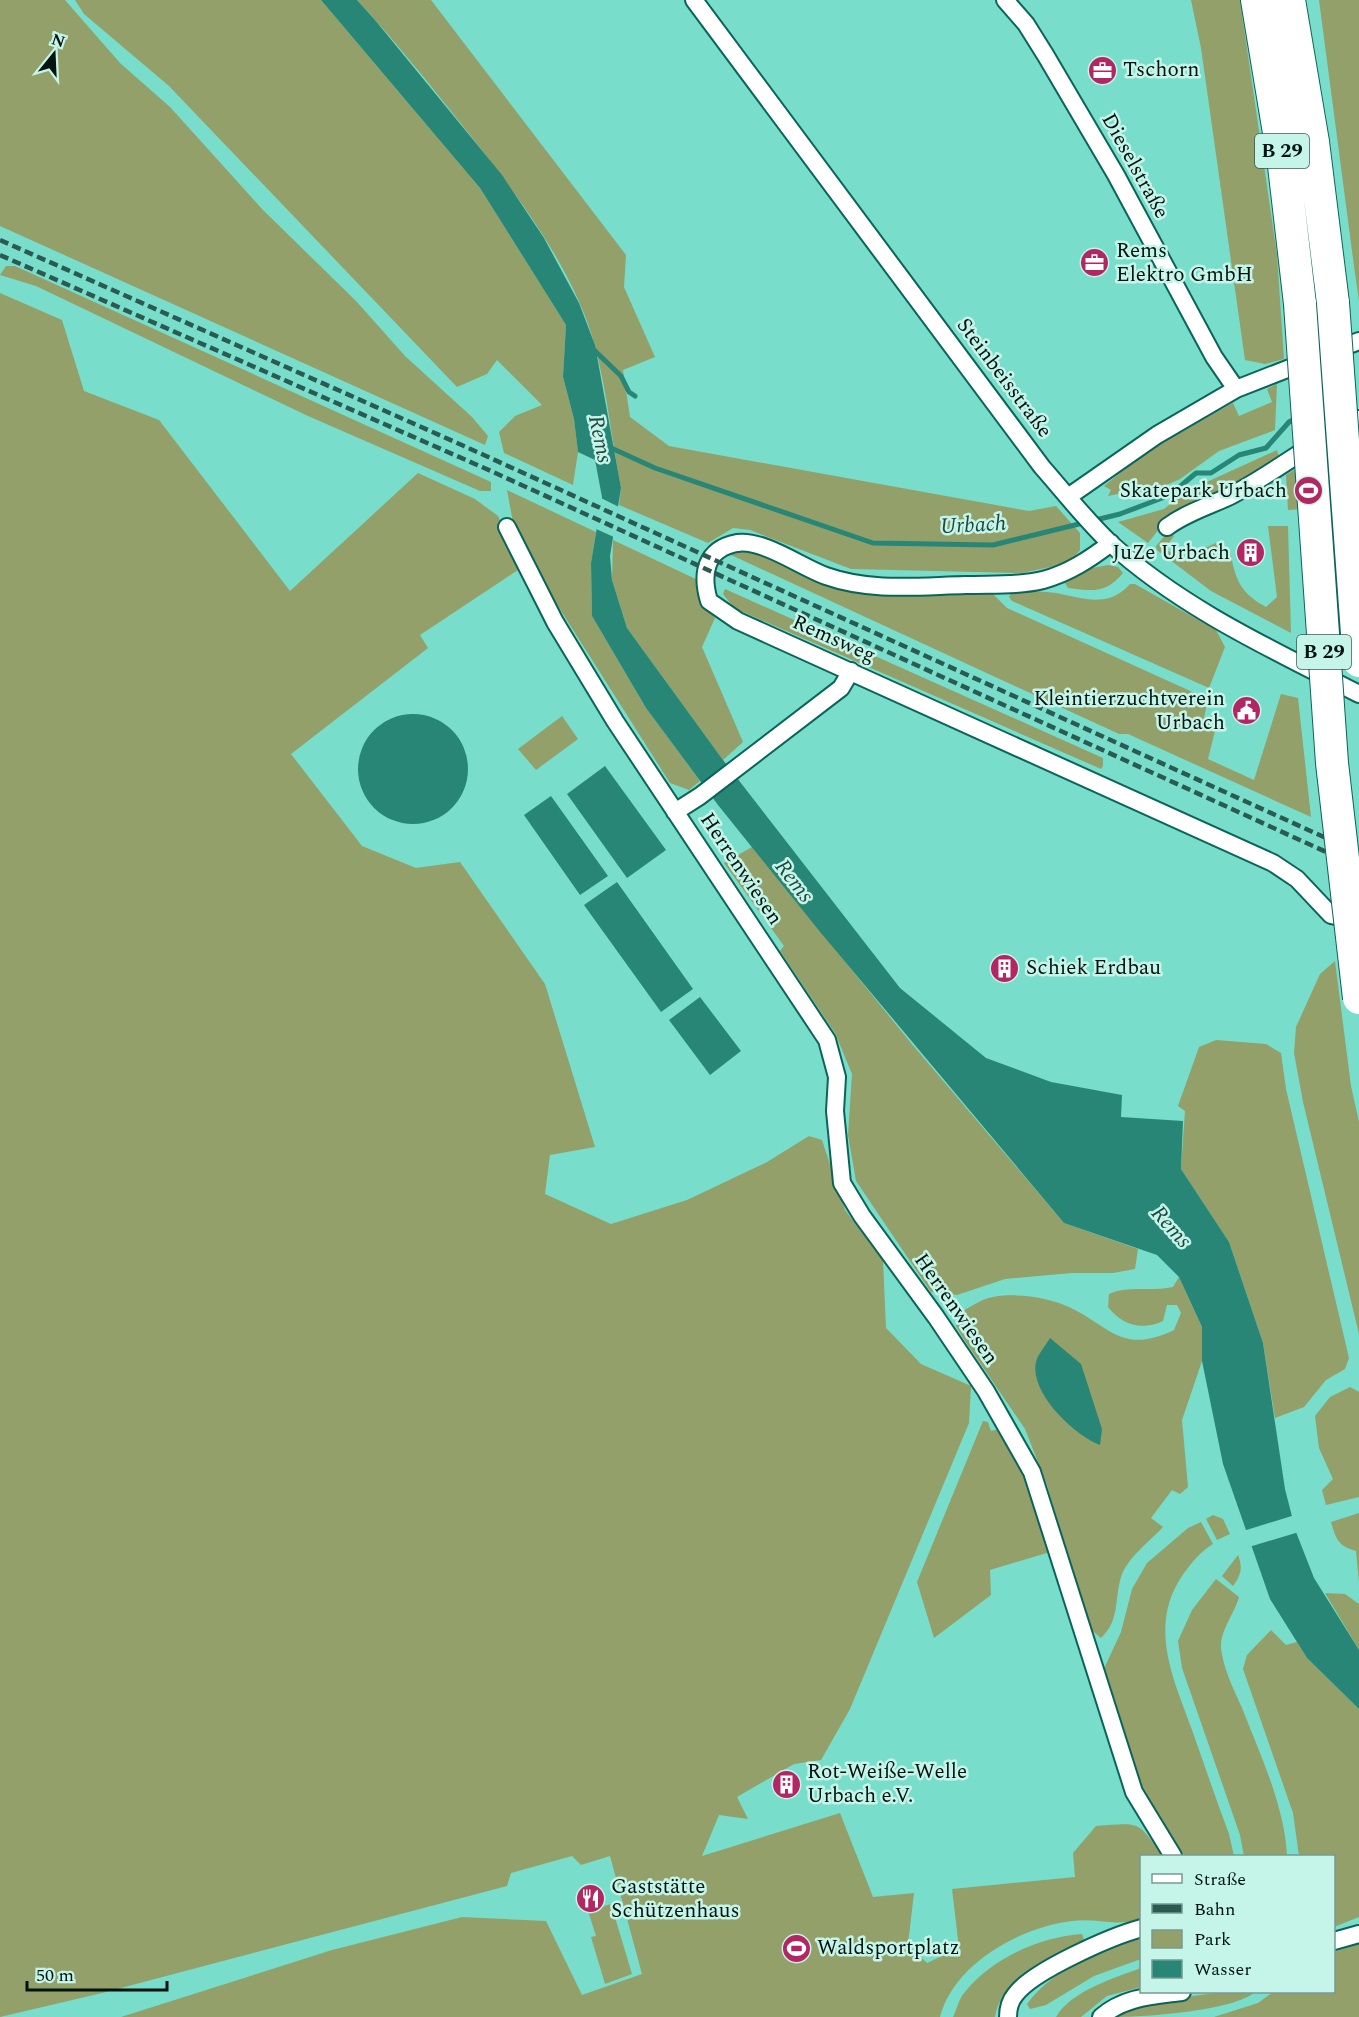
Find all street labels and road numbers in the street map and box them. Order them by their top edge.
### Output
street label: Dieselstraße [1093,107,1177,225]
road number: B 29 [1255,134,1309,168]
street label: Steinbeisstraße [948,311,1060,445]
street label: Remsweg [787,606,881,672]
road number: B 29 [1297,635,1351,669]
street label: Herrenwiesen [691,806,791,932]
street label: Herrenwiesen [906,1247,1006,1371]

